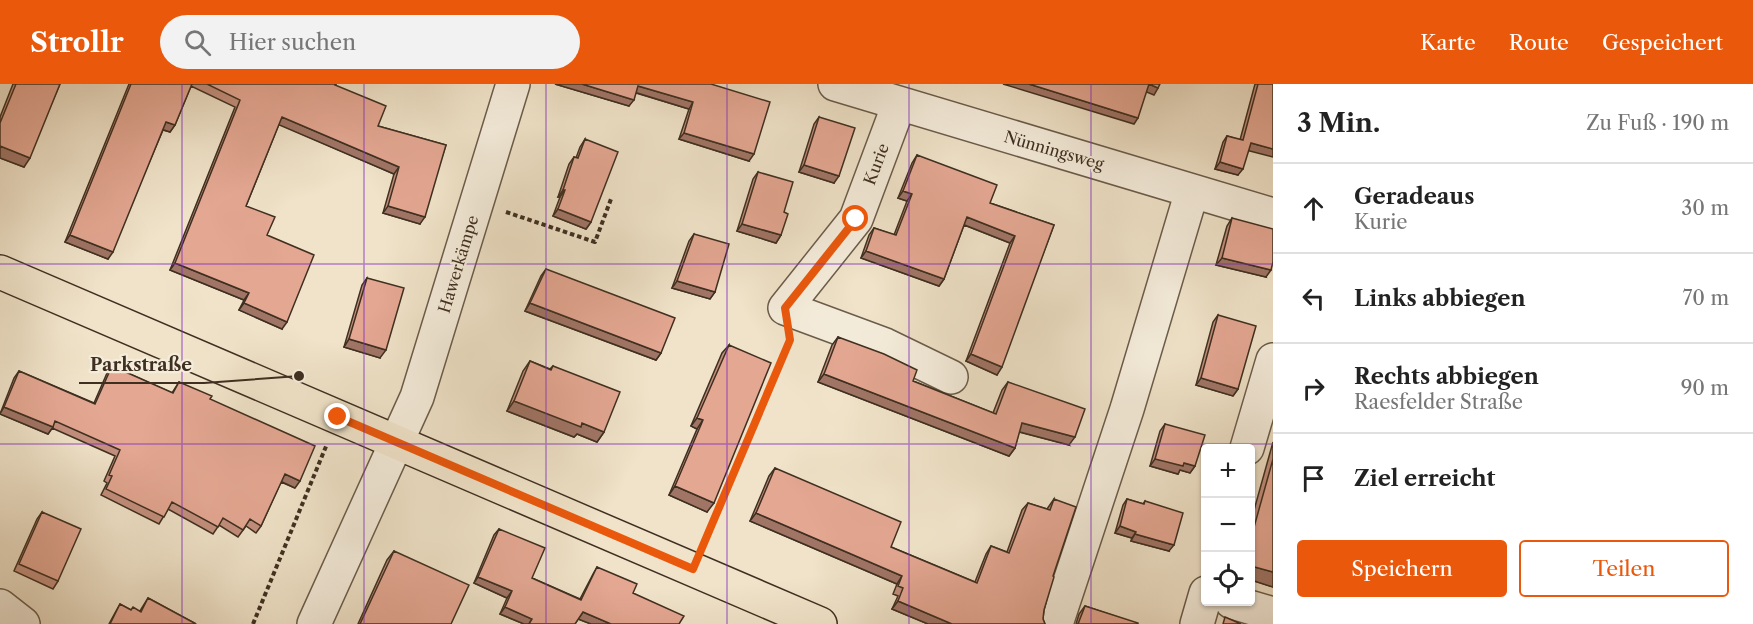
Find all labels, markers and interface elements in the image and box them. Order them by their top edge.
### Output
search box [160,15,580,69]
text: Strollr [30,25,124,59]
icon: search [181,26,214,59]
text: Hier suchen [229,29,356,56]
text: Karte [1420,30,1476,55]
text: Route [1509,30,1569,55]
text: Gespeichert [1602,30,1723,55]
text: 3 Min. [1297,107,1380,139]
text: Zu Fuß · 190 m [1586,111,1729,135]
street label: Nünningsweg [1002,126,1107,174]
street label: Kurie [859,140,893,188]
text: Geradeaus [1354,183,1474,210]
icon: ahead [1297,192,1330,225]
text: 30 m [1681,196,1729,220]
route start [842,205,868,231]
text: Kurie [1354,210,1408,234]
street label: Hawerkämpe [434,213,482,315]
icon: left [1297,282,1330,315]
text: Links abbiegen [1354,285,1526,312]
text: 70 m [1683,286,1729,310]
callout: Parkstraße [79,347,204,383]
text: Parkstraße [90,354,192,376]
text: Rechts abbiegen [1354,363,1539,390]
icon: right [1297,372,1330,405]
text: 90 m [1681,376,1729,400]
text: Raesfelder Straße [1354,390,1523,414]
route end [324,403,350,429]
map controls [1201,444,1255,606]
button: + [1201,444,1255,498]
icon: arrive [1297,462,1330,495]
text: Ziel erreicht [1354,465,1495,492]
button: − [1201,498,1255,552]
button: Speichern [1297,540,1507,597]
button: Teilen [1519,540,1729,597]
button: locate [1201,552,1255,606]

